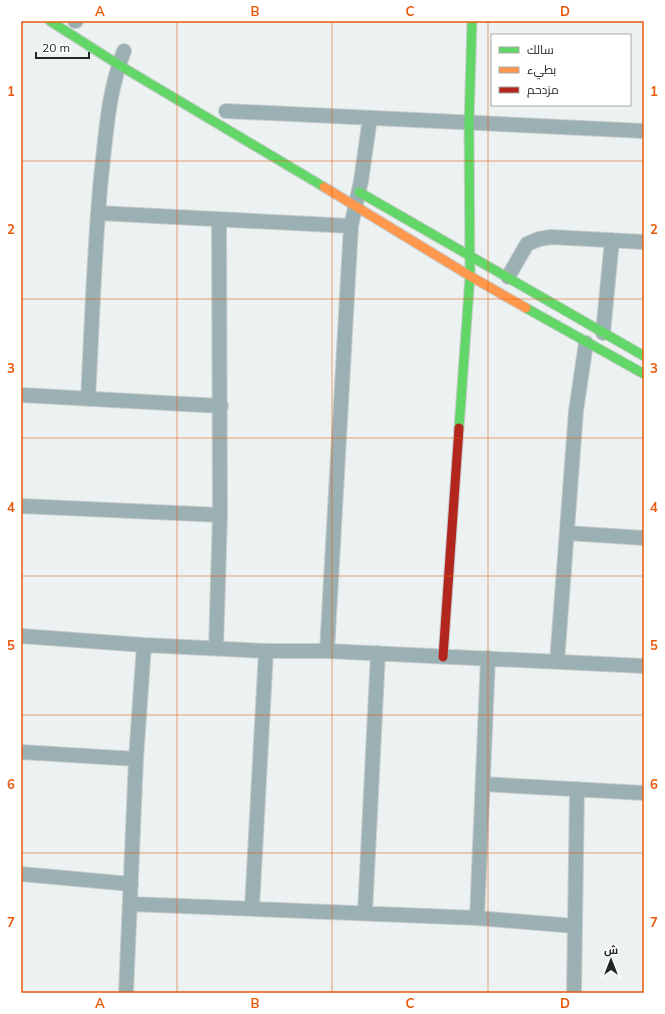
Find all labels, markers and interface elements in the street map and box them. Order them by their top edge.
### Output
text: A [95,3,105,19]
text: B [251,3,260,19]
text: C [406,3,415,19]
text: D [560,3,570,19]
scale bar [36,34,89,60]
legend [491,34,631,106]
text: 20 m [42,40,70,55]
text: سالك [527,42,554,57]
text: بطيء [527,62,556,80]
text: مزدحم [527,82,559,98]
text: 1 [7,83,15,99]
text: 1 [650,83,658,99]
text: 2 [7,221,15,237]
text: 2 [650,221,658,237]
text: 3 [7,360,15,376]
text: 3 [650,360,658,376]
text: 4 [7,499,15,515]
text: 4 [650,499,658,515]
text: 5 [7,637,15,653]
text: 5 [650,637,658,653]
text: 6 [7,776,15,792]
text: 6 [650,776,658,792]
text: 7 [7,914,15,930]
text: 7 [650,914,658,930]
north arrow [591,940,631,980]
text: ش [604,943,618,957]
text: A [95,995,105,1011]
text: B [251,995,260,1011]
text: C [406,995,415,1011]
text: D [560,995,570,1011]

